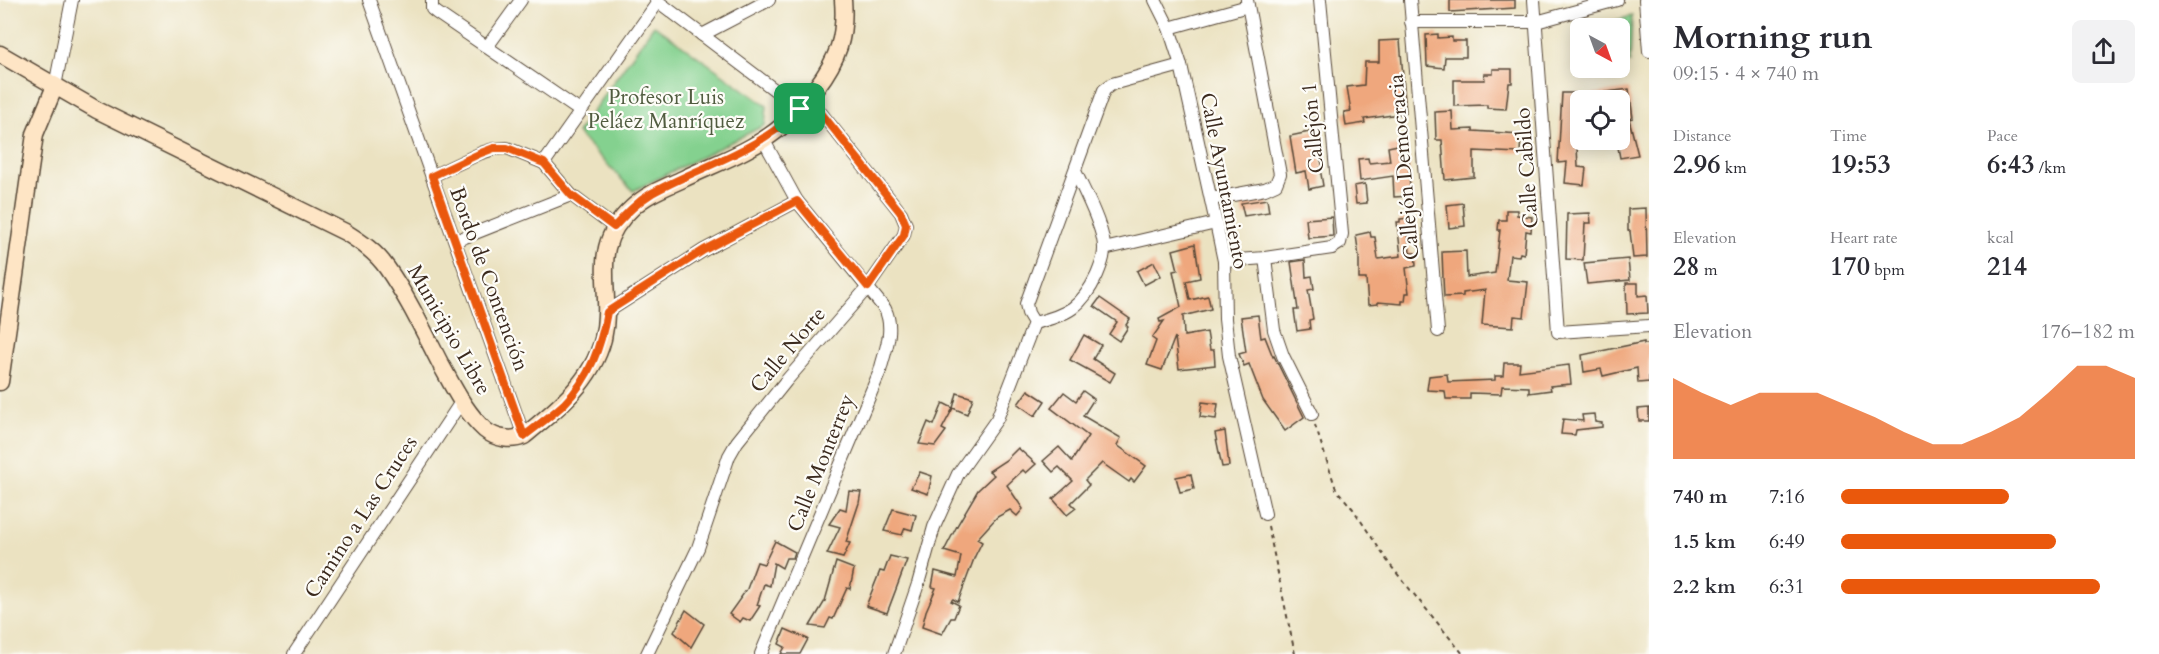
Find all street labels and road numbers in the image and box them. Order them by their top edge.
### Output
street label: Callejón Democracia [1381,73,1427,261]
street label: Callejón 1 [1295,81,1331,175]
street label: Calle Ayuntamiento [1193,90,1255,272]
street label: Calle Cabildo [1508,107,1546,229]
street label: Bordo de Contención [442,183,536,375]
street label: Municipio Libre [400,260,498,400]
street label: Calle Norte [743,301,833,399]
street label: Calle Monterrey [780,390,862,536]
street label: Camino a Las Cruces [298,430,424,604]

